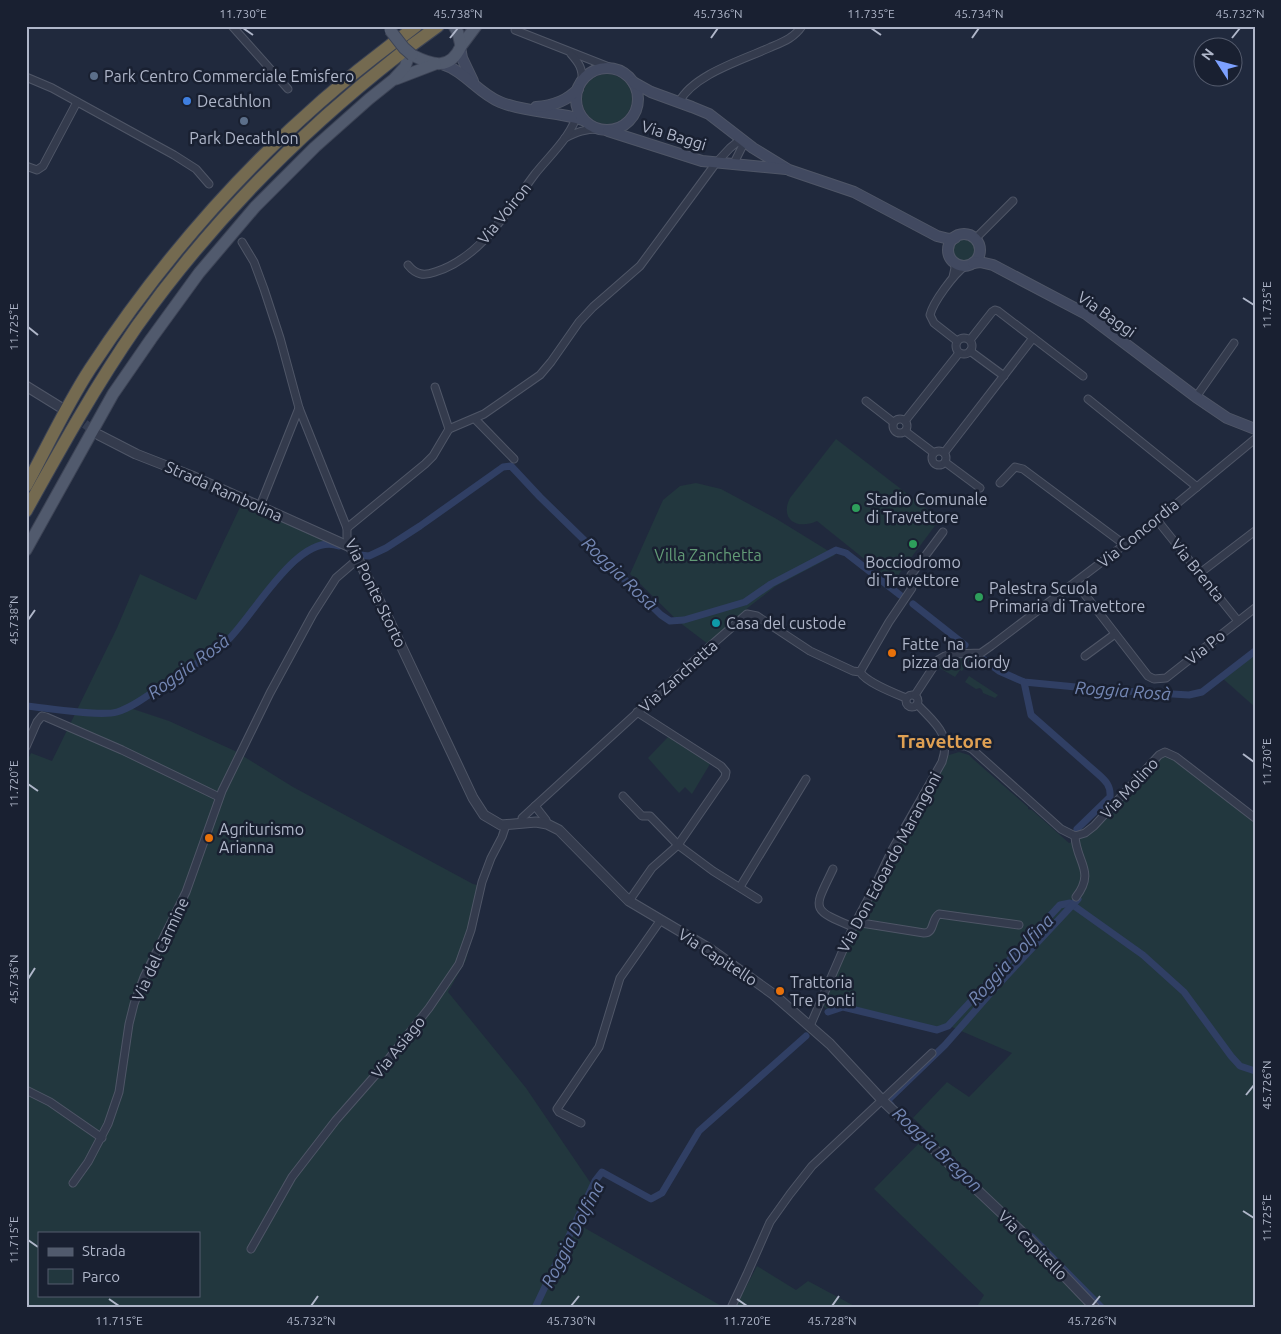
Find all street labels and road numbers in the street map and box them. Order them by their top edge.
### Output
street label: Via Baggi [639,117,709,153]
street label: Via Voiron [474,179,534,247]
street label: Via Baggi [1074,287,1140,341]
street label: Strada Rambolina [163,457,285,525]
street label: Via Concordia [1094,495,1182,571]
street label: Via Brenta [1167,535,1229,605]
street label: Via Ponte Storto [342,536,410,650]
street label: Via Po [1182,626,1228,668]
street label: Via Zanchetta [635,636,721,716]
street label: Via Molino [1096,754,1162,822]
street label: Via Don Edoardo Marangoni [834,769,944,955]
street label: Via del Carmine [128,894,192,1004]
street label: Via Capitello [675,925,761,989]
street label: Via Asiago [368,1012,428,1082]
street label: Via Capitello [995,1207,1071,1283]

